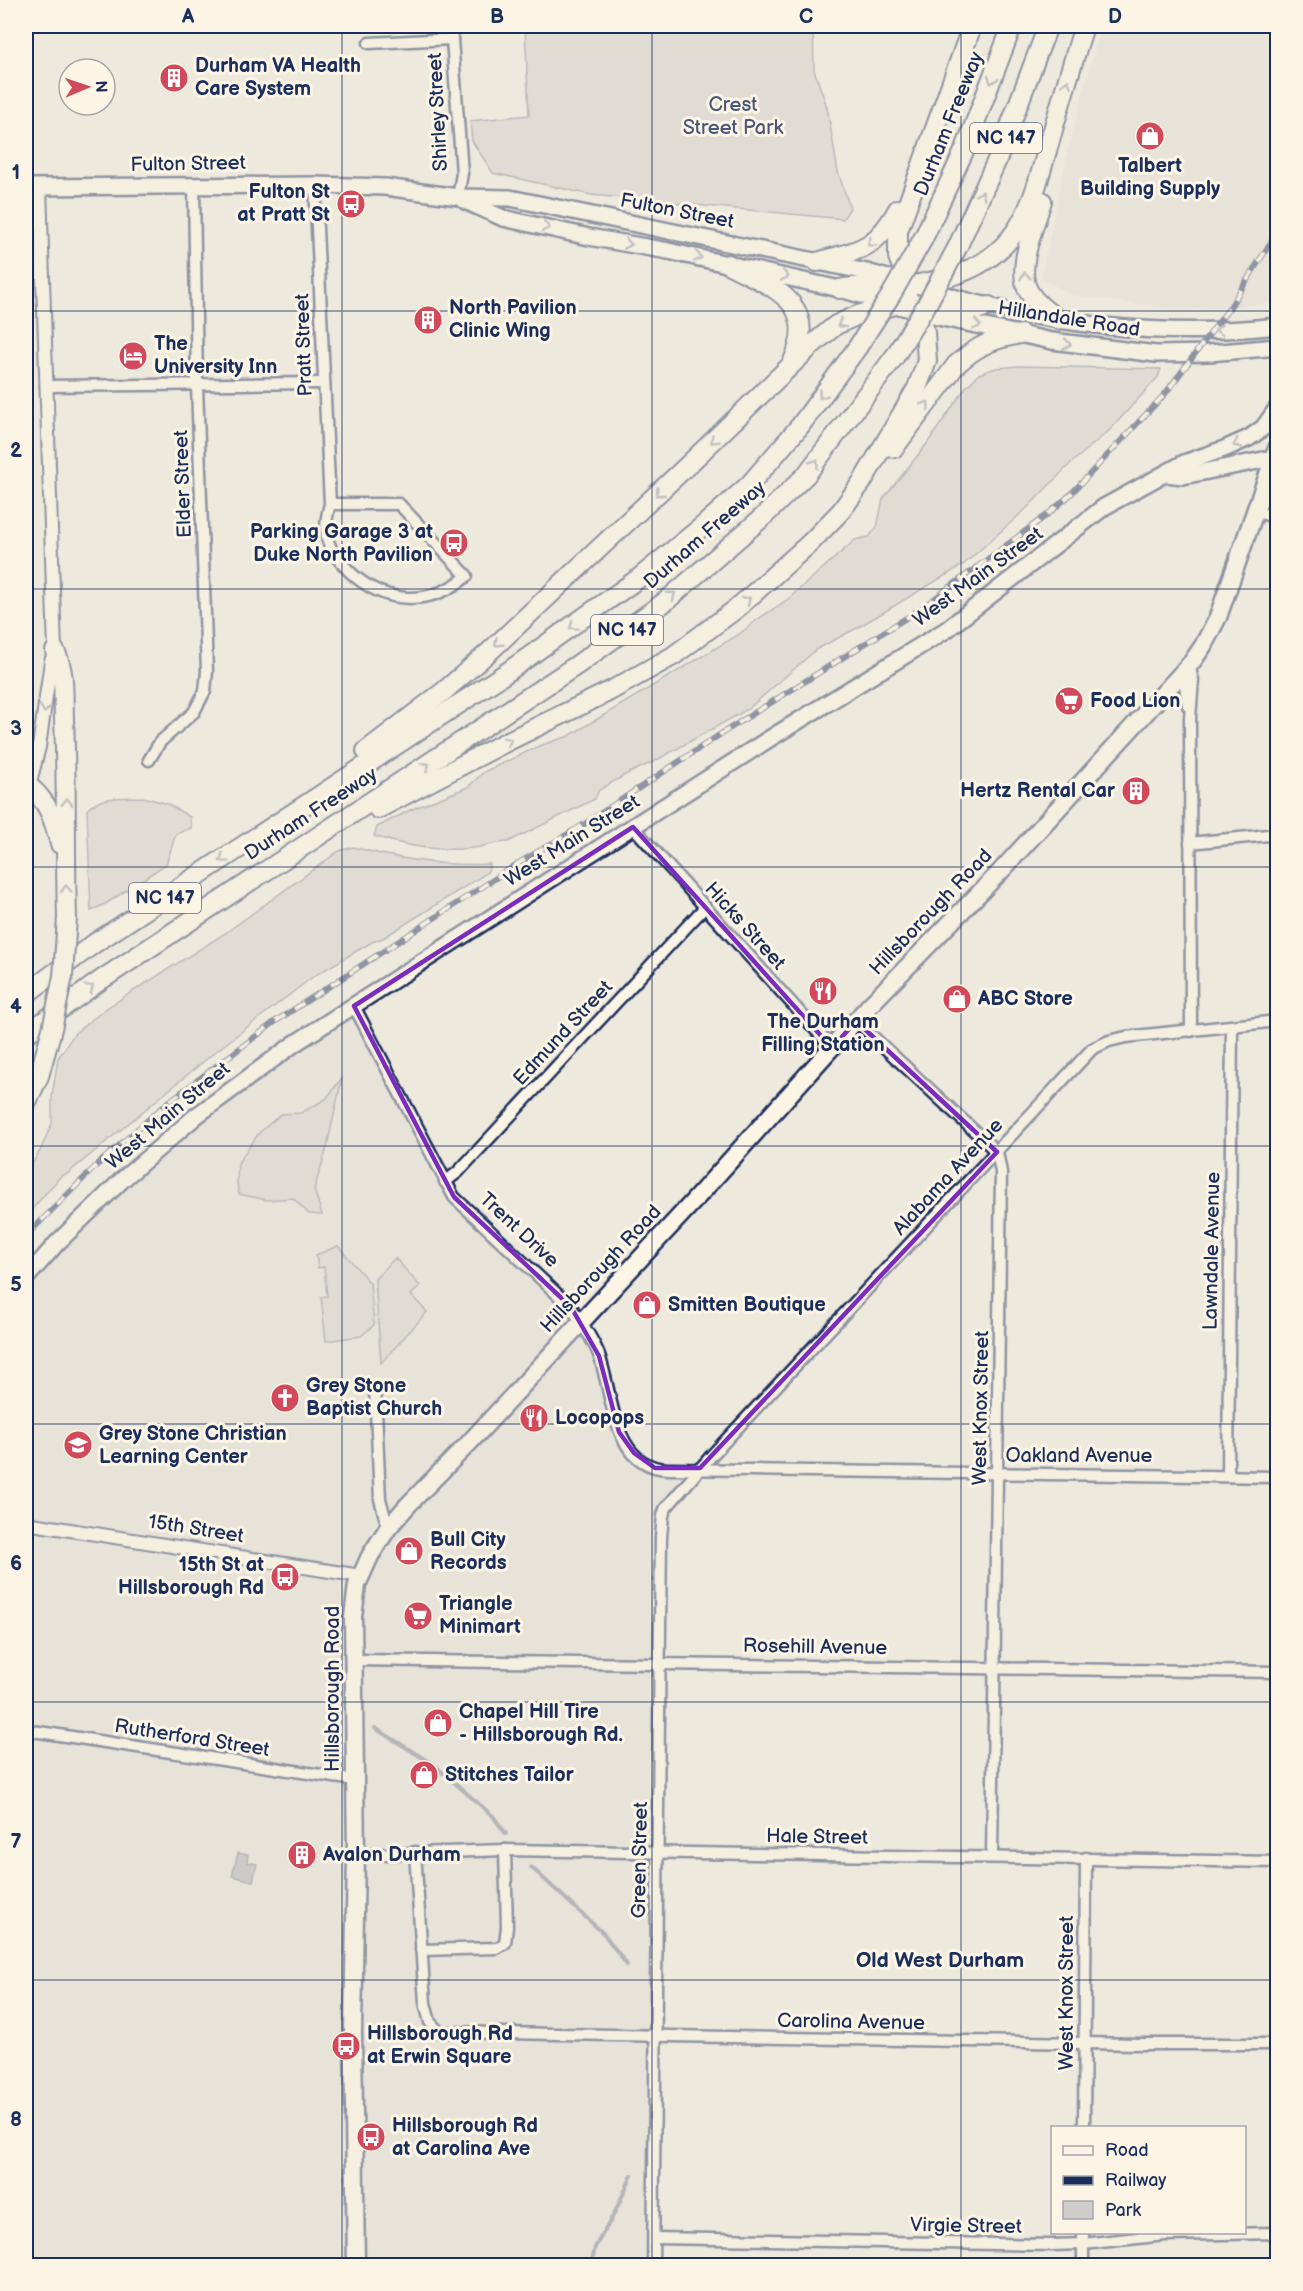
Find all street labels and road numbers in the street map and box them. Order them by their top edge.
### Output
street label: Durham Freeway [909,48,989,200]
street label: Shirley Street [423,52,453,172]
road number: NC 147 [970,123,1042,153]
street label: Fulton Street [130,151,246,177]
street label: Fulton Street [618,188,736,234]
street label: Pratt Street [290,293,318,397]
street label: Hillandale Road [996,296,1142,342]
street label: Elder Street [169,430,197,538]
street label: Durham Freeway [639,476,771,594]
street label: West Main Street [908,522,1048,632]
road number: NC 147 [591,615,663,645]
street label: Durham Freeway [240,762,382,866]
street label: West Main Street [500,790,644,892]
street label: Hillsborough Road [865,844,997,980]
street label: Hicks Street [699,877,791,975]
road number: NC 147 [129,883,201,913]
street label: Edmund Street [508,975,618,1091]
street label: West Main Street [101,1057,235,1175]
street label: Alabama Avenue [888,1114,1008,1240]
street label: Lawndale Avenue [1199,1171,1225,1330]
street label: Trent Drive [474,1187,564,1273]
street label: Hillsborough Road [536,1200,666,1338]
street label: West Knox Street [968,1331,994,1485]
street label: Oakland Avenue [1006,1444,1153,1468]
street label: 15th Street [147,1510,245,1548]
street label: Hillsborough Road [321,1606,345,1772]
street label: Rosehill Avenue [743,1634,888,1660]
street label: Rutherford Street [113,1714,271,1762]
street label: Green Street [627,1801,653,1919]
street label: Hale Street [766,1824,868,1850]
street label: West Knox Street [1055,1916,1079,2070]
street label: Carolina Avenue [777,2009,925,2035]
street label: Virgie Street [910,2213,1022,2239]

